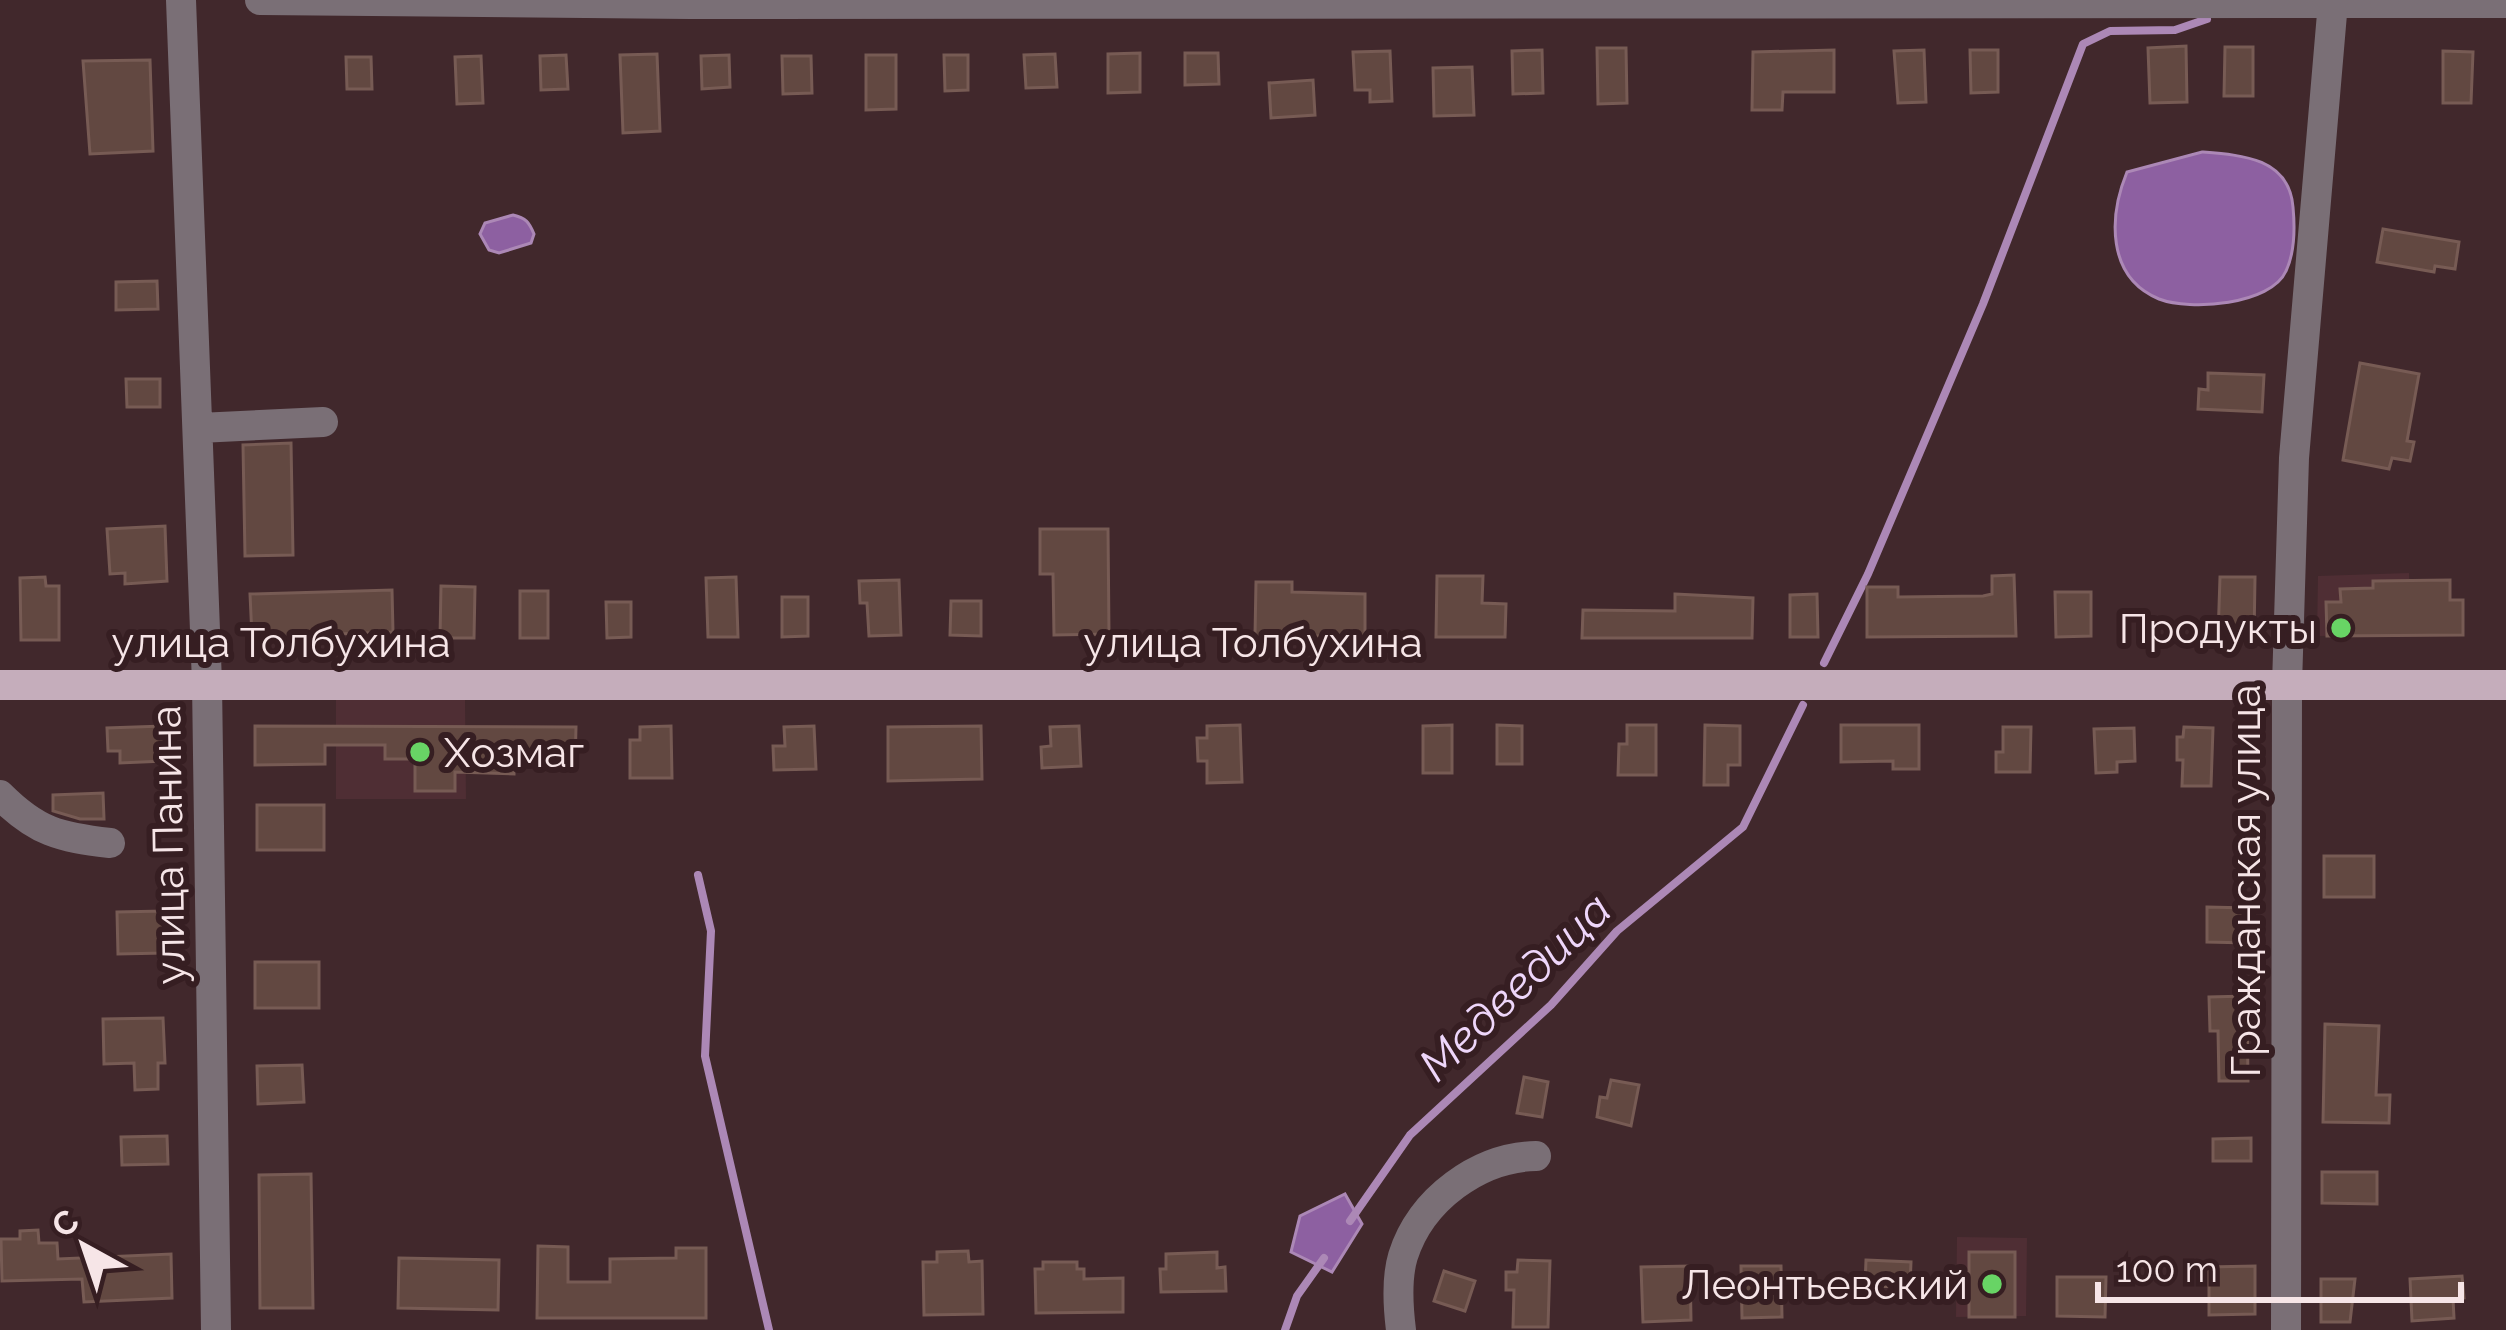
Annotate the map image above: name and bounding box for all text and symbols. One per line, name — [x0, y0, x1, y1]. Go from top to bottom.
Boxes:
place label: Продукты — [2119, 604, 2317, 653]
marker: Продукты — [2328, 615, 2354, 641]
street label: улица Толбухина — [111, 618, 451, 667]
street label: улица Толбухина — [1083, 618, 1423, 667]
street label: Гражданская улица — [2221, 684, 2270, 1078]
street label: улица Панина — [141, 705, 195, 985]
place label: Хозмаг — [444, 728, 584, 777]
marker: Хозмаг — [407, 739, 433, 765]
water label: Медведица — [1408, 883, 1622, 1091]
north arrow — [24, 1186, 144, 1306]
text: С — [44, 1201, 87, 1246]
scale bar — [2098, 1228, 2461, 1302]
text: 100 m — [2116, 1248, 2218, 1290]
place label: Леонтьевский — [1681, 1260, 1968, 1309]
marker: Леонтьевский — [1979, 1271, 2005, 1297]

